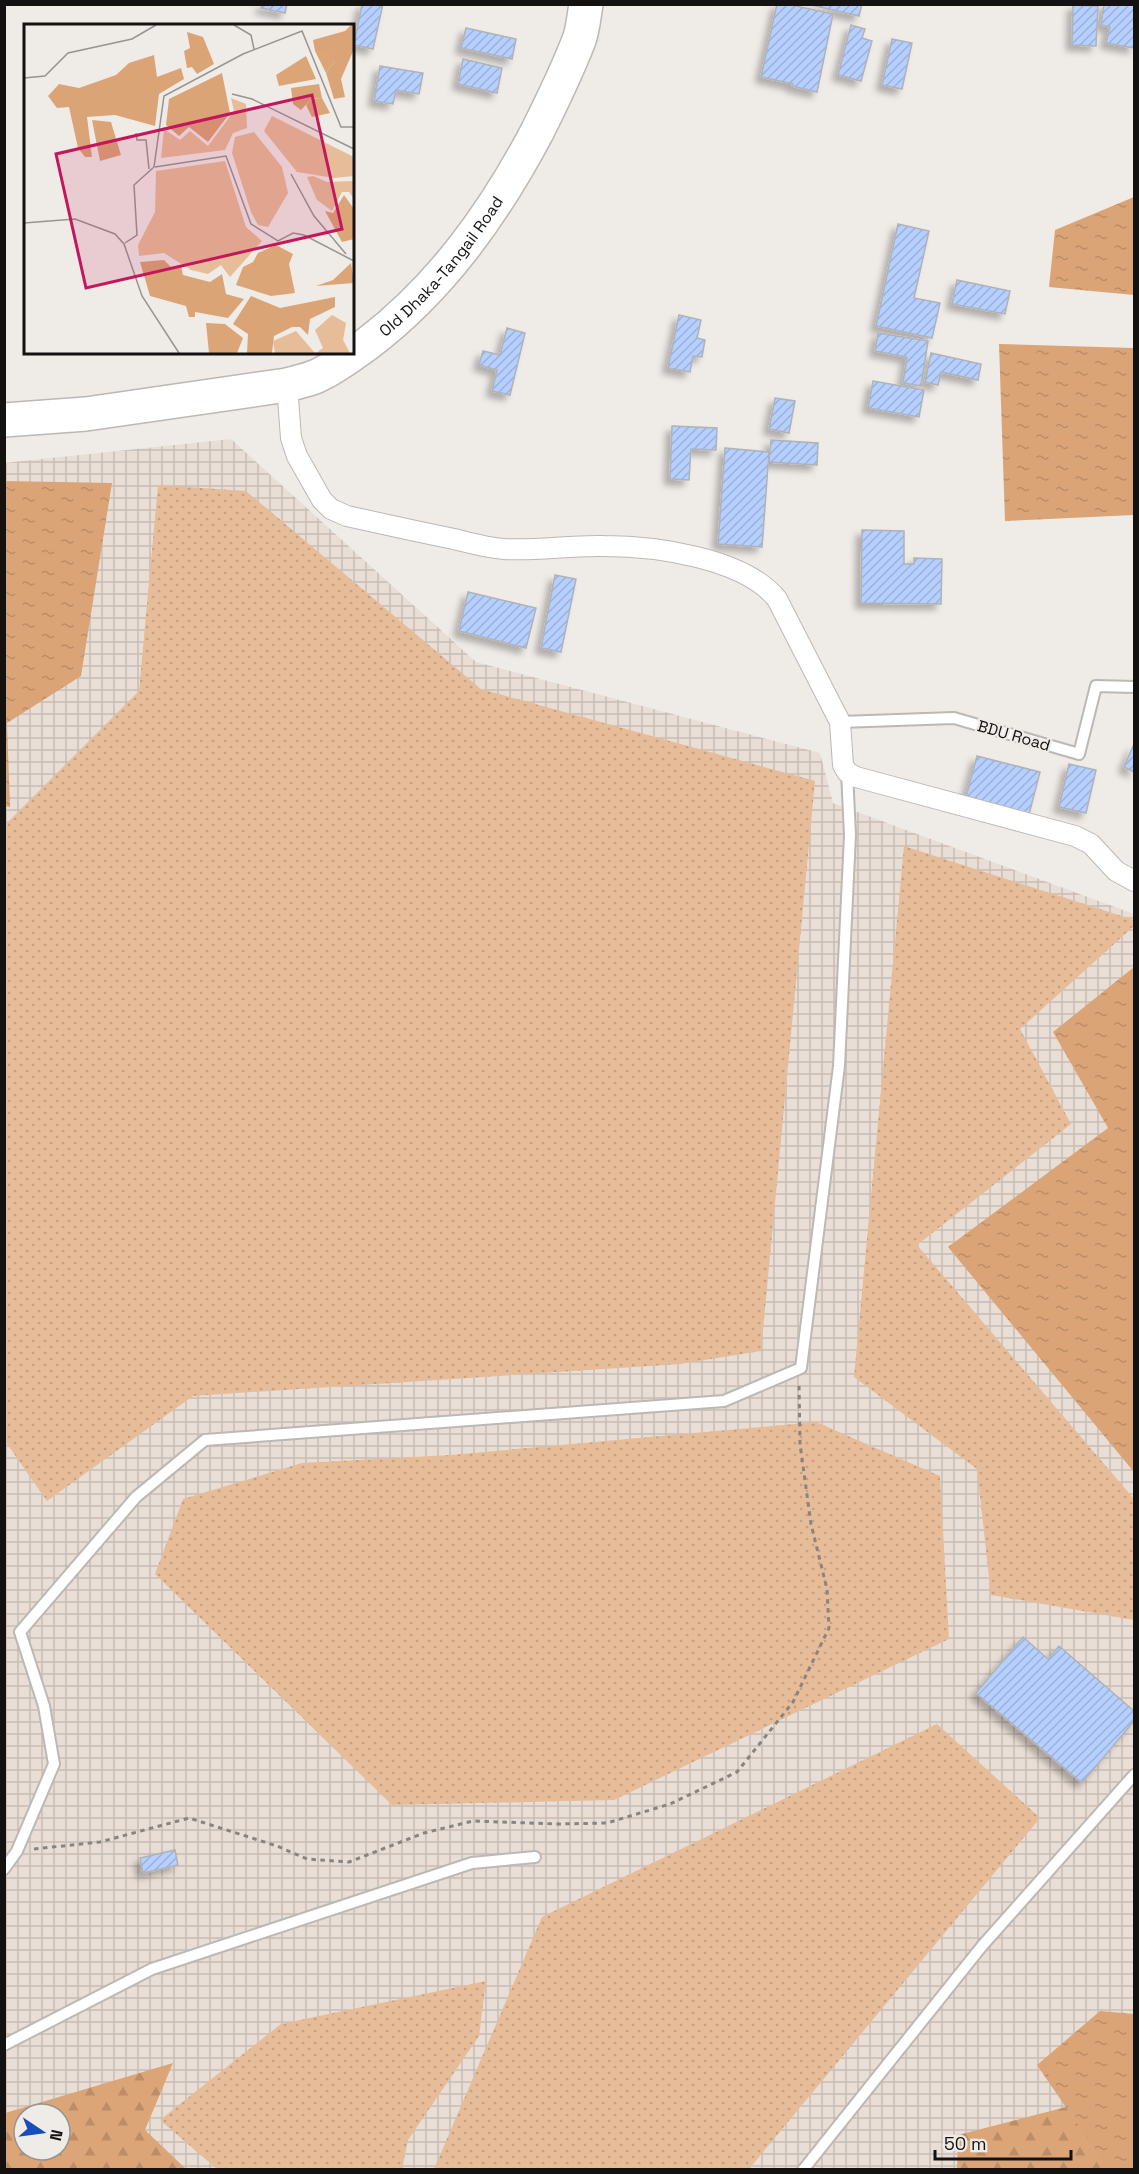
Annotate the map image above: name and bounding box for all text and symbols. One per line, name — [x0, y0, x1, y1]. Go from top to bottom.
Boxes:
inset map — [24, 24, 354, 354]
street label: Old Dhaka-Tangail Road — [375, 192, 508, 341]
street label: BDU Road — [975, 715, 1053, 756]
north arrow — [12, 2102, 72, 2162]
scale bar — [935, 2123, 1072, 2161]
text: N — [45, 2128, 68, 2143]
text: 50 m — [944, 2132, 986, 2155]

